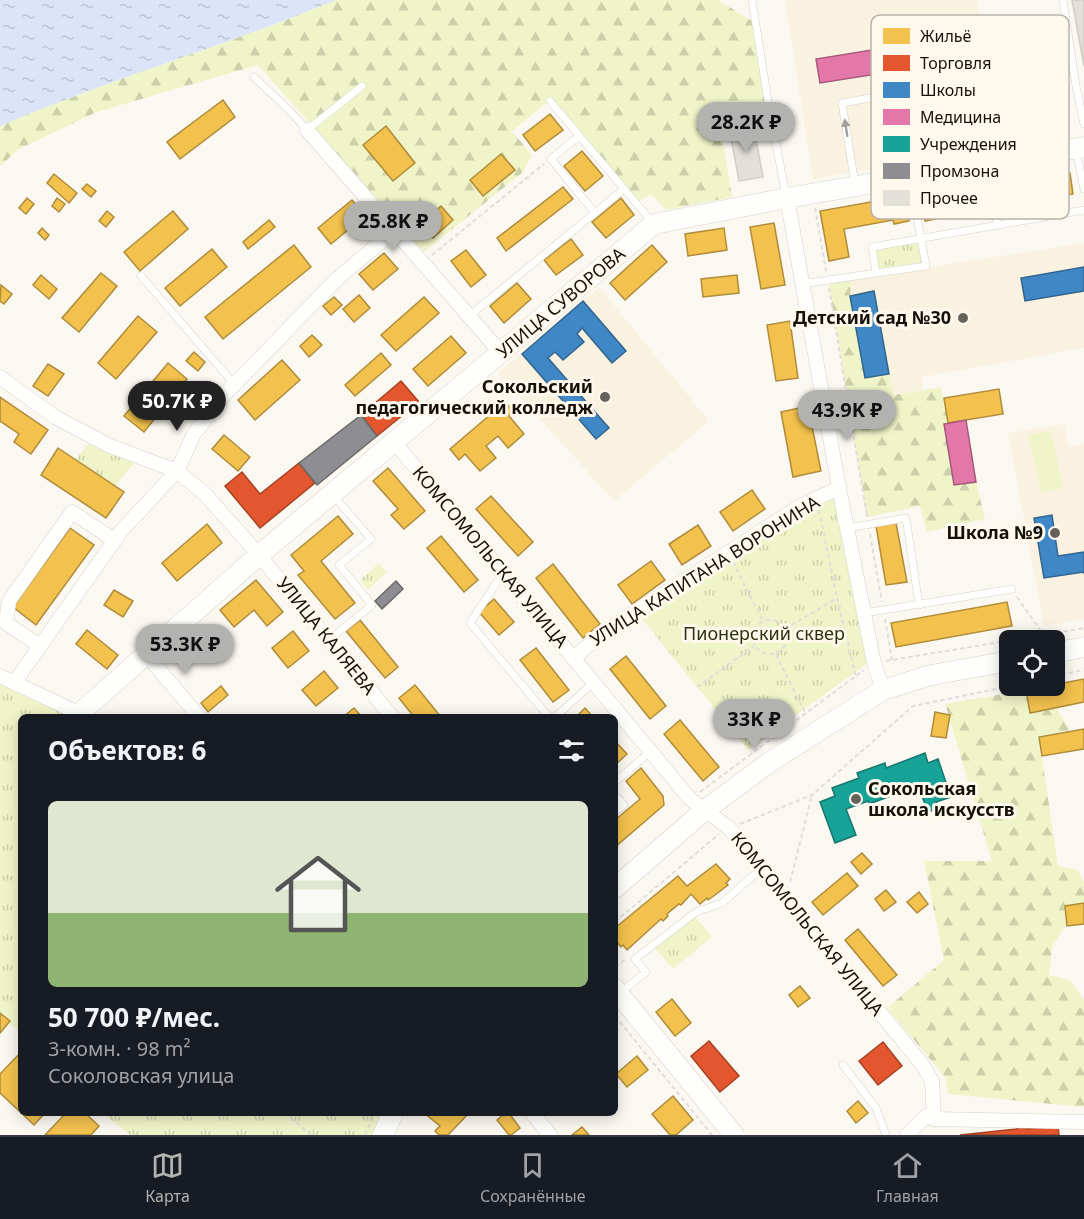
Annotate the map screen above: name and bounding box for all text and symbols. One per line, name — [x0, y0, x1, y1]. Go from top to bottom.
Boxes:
legend — [871, 15, 1069, 219]
text: Жильё — [920, 25, 972, 47]
text: Торговля — [920, 52, 992, 74]
text: Школы — [920, 79, 976, 101]
pin: 28.2K ₽ — [691, 102, 801, 153]
text: Медицина — [920, 106, 1001, 128]
text: 28.2K ₽ — [711, 108, 781, 135]
one-way arrow — [841, 119, 850, 138]
text: Учреждения — [920, 133, 1017, 155]
text: Промзона — [920, 160, 999, 182]
text: Прочее — [920, 187, 978, 209]
pin: 25.8K ₽ — [338, 201, 448, 252]
text: 25.8K ₽ — [358, 207, 428, 234]
street label: УЛИЦА СУВОРОВА — [491, 241, 630, 363]
place label: Детский сад №30 — [793, 305, 951, 329]
marker: Детский сад №30 — [956, 311, 970, 325]
place label: Сокольский педагогический колледж — [355, 374, 593, 419]
pin: 50.7K ₽ — [122, 381, 232, 432]
text: 50.7K ₽ — [142, 387, 212, 414]
marker: Сокольский педагогический колледж — [598, 390, 612, 404]
pin: 43.9K ₽ — [792, 390, 902, 441]
text: 43.9K ₽ — [812, 396, 882, 423]
street label: КОМСОМОЛЬСКАЯ УЛИЦА — [408, 461, 574, 653]
street label: УЛИЦА КАПИТАНА ВОРОНИНА — [585, 489, 824, 651]
place label: Школа №9 — [946, 520, 1043, 544]
marker: Школа №9 — [1048, 526, 1062, 540]
street label: УЛИЦА КАЛЯЕВА — [272, 571, 382, 700]
park label: Пионерский сквер — [683, 621, 845, 645]
pin: 53.3K ₽ — [130, 624, 240, 675]
text: 53.3K ₽ — [150, 630, 220, 657]
map controls — [999, 630, 1065, 696]
button: locate — [999, 630, 1065, 696]
pin: 33K ₽ — [712, 699, 796, 750]
text: 33K ₽ — [727, 705, 781, 732]
text: Объектов: 6 — [48, 732, 206, 768]
icon: filters — [555, 734, 588, 767]
place label: Сокольская школа искусств — [868, 776, 1015, 821]
marker: Сокольская школа искусств — [849, 792, 863, 806]
street label: КОМСОМОЛЬСКАЯ УЛИЦА — [726, 826, 890, 1021]
icon: home — [264, 840, 372, 948]
text: 50 700 ₽/мес. — [48, 999, 220, 1035]
text: 3-комн. · 98 m² — [48, 1035, 191, 1062]
text: Соколовская улица — [48, 1062, 234, 1089]
tab: Карта — [145, 1149, 190, 1207]
tab: Сохранённые — [480, 1149, 586, 1207]
tab: Главная — [876, 1149, 939, 1207]

